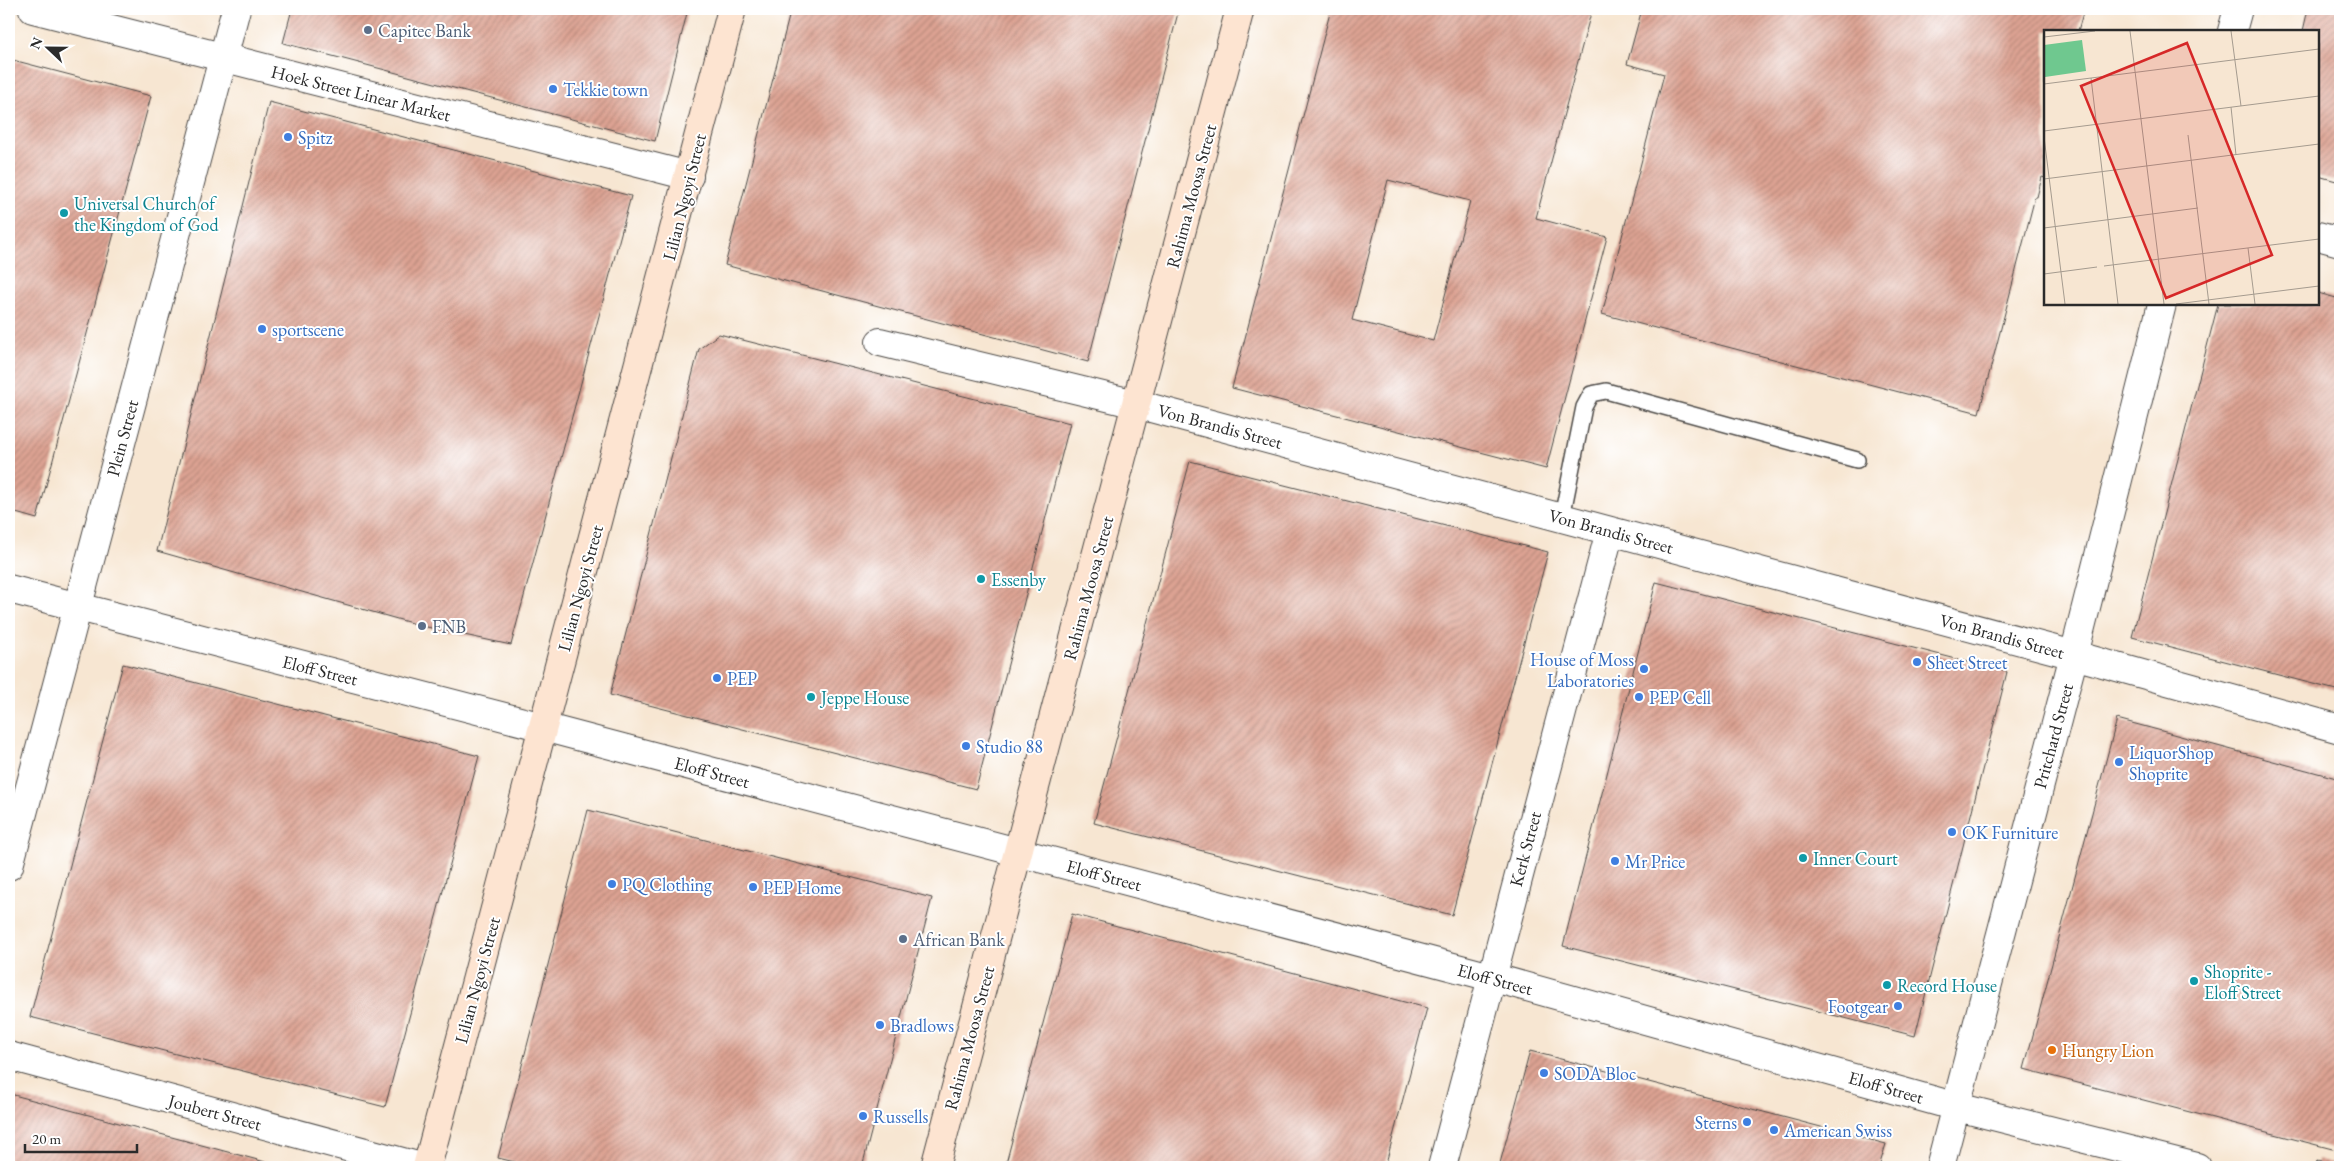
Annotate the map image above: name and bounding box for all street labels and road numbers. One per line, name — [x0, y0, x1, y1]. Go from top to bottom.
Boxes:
street label: Hoek Street Linear Market — [269, 60, 453, 127]
street label: Rahima Moosa Street — [1161, 121, 1221, 271]
street label: Lilian Ngoyi Street — [657, 131, 711, 263]
street label: Plein Street — [101, 397, 143, 479]
street label: Von Brandis Street — [1155, 398, 1285, 454]
street label: Von Brandis Street — [1546, 503, 1676, 559]
street label: Rahima Moosa Street — [1058, 513, 1118, 663]
street label: Lilian Ngoyi Street — [552, 522, 608, 654]
street label: Von Brandis Street — [1937, 608, 2067, 664]
street label: Eloff Street — [280, 650, 360, 691]
street label: Pritchard Street — [2028, 681, 2078, 791]
street label: Eloff Street — [672, 751, 752, 793]
street label: Kerk Street — [1504, 809, 1546, 889]
street label: Eloff Street — [1064, 854, 1144, 896]
street label: Lilian Ngoyi Street — [449, 914, 505, 1046]
street label: Eloff Street — [1455, 958, 1535, 1000]
street label: Rahima Moosa Street — [939, 963, 999, 1113]
street label: Eloff Street — [1846, 1065, 1926, 1109]
street label: Joubert Street — [164, 1088, 264, 1136]

